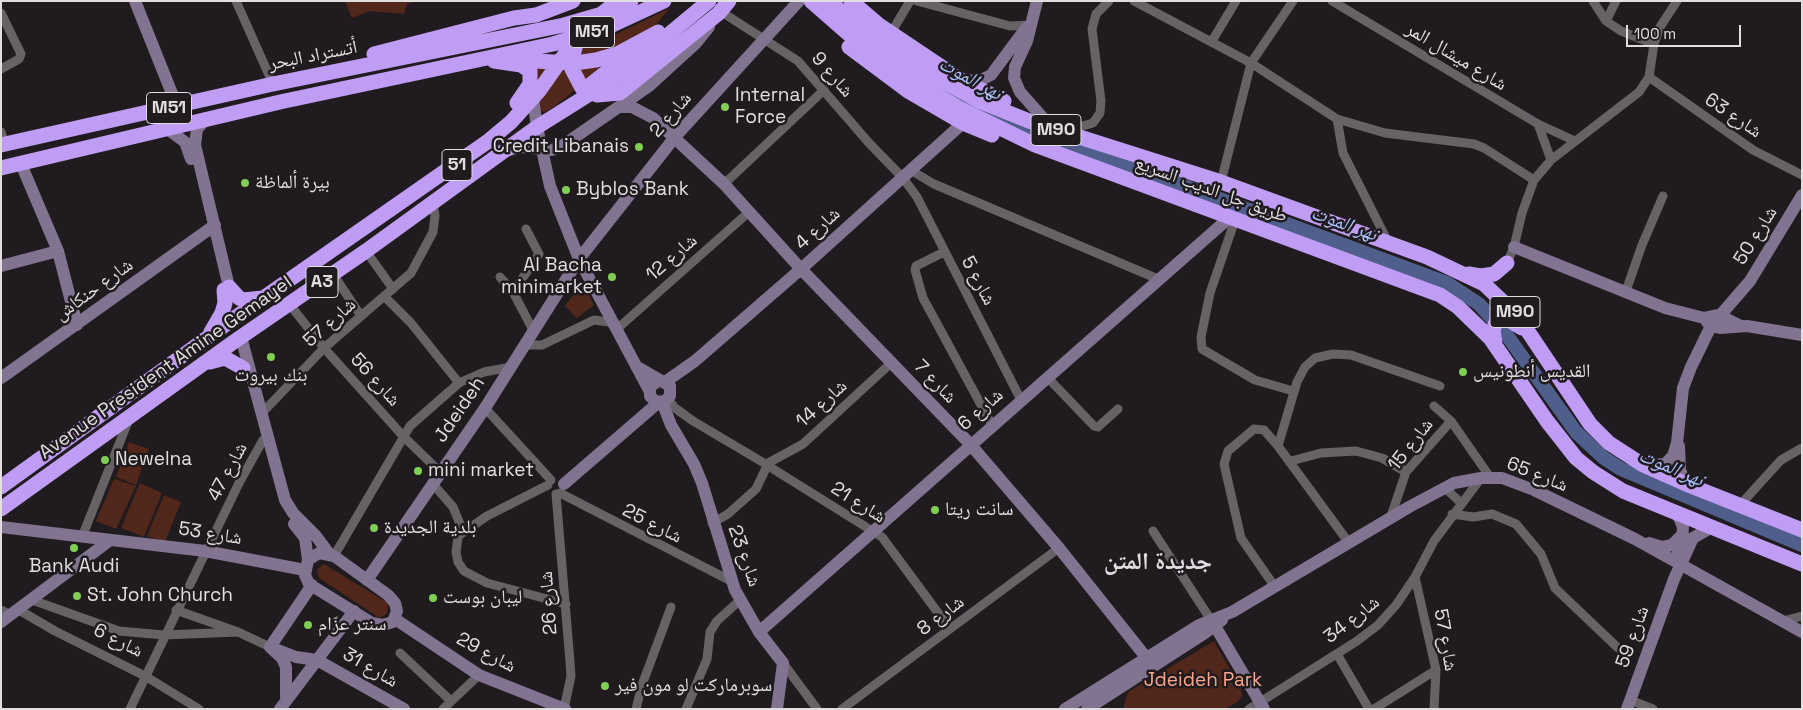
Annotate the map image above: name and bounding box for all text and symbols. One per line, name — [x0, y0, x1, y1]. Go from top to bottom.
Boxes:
scale bar — [1628, 15, 1743, 47]
road number: M51 — [570, 16, 614, 48]
street label: شارع ميشال المر — [1401, 18, 1511, 96]
text: 100 m — [1634, 24, 1676, 43]
street label: أتستراد البحر — [267, 36, 359, 76]
street label: شارع 9 — [806, 48, 858, 102]
water label: نهر الموت — [934, 52, 1006, 106]
place label: Internal Force — [735, 85, 805, 129]
street label: شارع 2 — [645, 88, 697, 142]
street label: شارع 63 — [1700, 89, 1766, 143]
road number: M51 — [146, 92, 192, 124]
marker: Internal Force — [719, 101, 731, 113]
road number: M90 — [1031, 114, 1081, 146]
place label: Credit Libanais — [493, 136, 629, 158]
marker: Credit Libanais — [633, 141, 645, 153]
road number: 51 — [442, 150, 472, 180]
street label: طريق جل الديب السريع — [1132, 152, 1290, 228]
place label: بيرة ألماظة — [255, 172, 330, 194]
marker: بيرة ألماظة — [239, 177, 251, 189]
place label: Byblos Bank — [576, 179, 689, 201]
marker: Byblos Bank — [560, 184, 572, 196]
water label: نهر الموت — [1308, 201, 1380, 247]
street label: شارع 4 — [791, 203, 845, 255]
street label: شارع 50 — [1729, 203, 1783, 269]
street label: شارع 12 — [642, 230, 702, 286]
street label: شارع 5 — [956, 253, 1000, 309]
street label: شارع حنكاش — [50, 254, 138, 326]
place label: Al Bacha minimarket — [501, 255, 602, 299]
road number: A3 — [306, 266, 338, 298]
marker: Al Bacha minimarket — [606, 271, 618, 283]
street label: Avenue President Amine Gemayel — [35, 272, 297, 464]
street label: شارع 57 — [299, 293, 361, 353]
road number: M90 — [1490, 296, 1540, 328]
street label: شارع 56 — [345, 349, 405, 411]
marker: بنك بيروت — [265, 351, 277, 363]
street label: شارع 7 — [909, 355, 961, 409]
place label: القديس أنطونيس — [1473, 361, 1591, 383]
place label: بنك بيروت — [235, 365, 307, 387]
marker: القديس أنطونيس — [1457, 366, 1469, 378]
street label: Jdeideh — [430, 373, 490, 447]
street label: شارع 14 — [792, 375, 852, 433]
street label: شارع 6 — [954, 384, 1008, 436]
street label: شارع 15 — [1383, 414, 1439, 476]
street label: شارع 47 — [203, 439, 253, 505]
water label: نهر الموت — [1635, 444, 1707, 492]
place label: Newelna — [115, 449, 192, 471]
street label: شارع 65 — [1503, 452, 1571, 498]
marker: Newelna — [99, 454, 111, 466]
place label: mini market — [428, 460, 534, 482]
marker: mini market — [412, 465, 424, 477]
street label: شارع 21 — [826, 477, 890, 529]
street label: شارع 25 — [618, 499, 686, 549]
place label: سانت ريتا — [945, 499, 1013, 521]
marker: سانت ريتا — [929, 504, 941, 516]
place label: بلدية الجديدة — [384, 517, 476, 539]
street label: شارع 53 — [177, 518, 243, 550]
marker: بلدية الجديدة — [368, 522, 380, 534]
street label: شارع 23 — [722, 522, 766, 590]
marker: Bank Audi — [68, 542, 80, 554]
district label: جديدة المتن — [1104, 548, 1212, 576]
place label: Bank Audi — [29, 556, 119, 578]
street label: شارع 26 — [535, 570, 563, 636]
place label: St. John Church — [87, 585, 233, 607]
place label: ليبان بوست — [443, 587, 522, 609]
marker: St. John Church — [71, 590, 83, 602]
street label: شارع 8 — [913, 591, 969, 641]
street label: شارع 34 — [1320, 591, 1384, 649]
marker: ليبان بوست — [427, 592, 439, 604]
street label: شارع 59 — [1611, 603, 1655, 671]
street label: شارع 57 — [1428, 607, 1462, 673]
place label: سنتر عزّام — [318, 614, 387, 636]
street label: شارع 6 — [89, 619, 147, 663]
marker: سنتر عزّام — [302, 619, 314, 631]
street label: شارع 29 — [452, 628, 520, 678]
street label: شارع 31 — [338, 643, 402, 693]
park label: Jdeideh Park — [1144, 670, 1262, 692]
place label: سوبرماركت لو مون فير — [615, 675, 772, 697]
marker: سوبرماركت لو مون فير — [599, 680, 611, 692]

